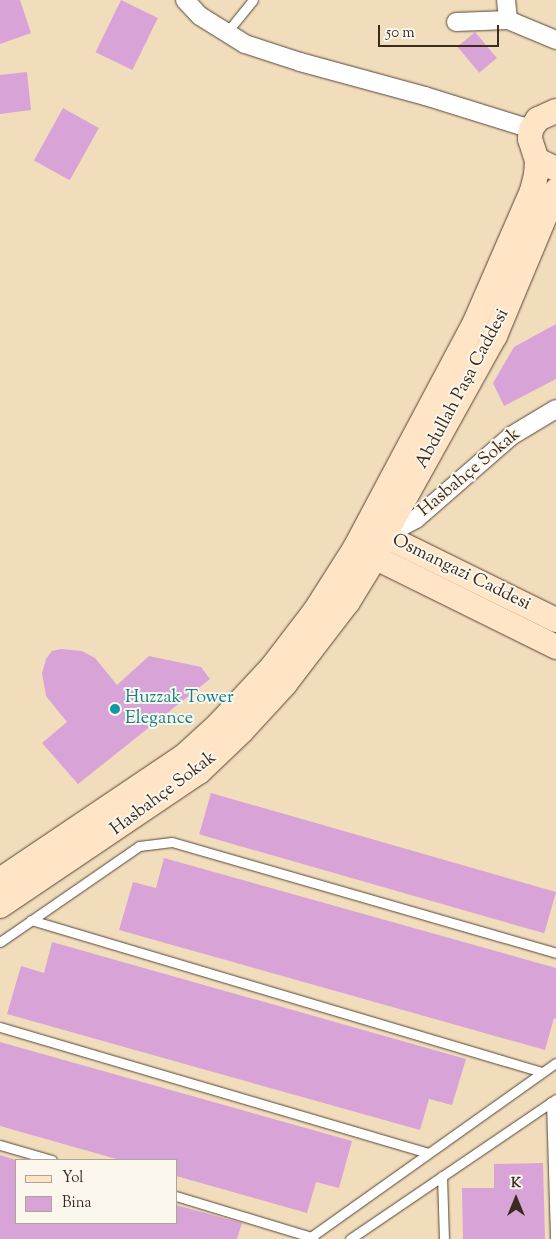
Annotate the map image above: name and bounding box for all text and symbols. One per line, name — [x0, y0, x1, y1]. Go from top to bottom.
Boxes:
scale bar — [381, 15, 502, 47]
text: 50 m — [386, 23, 415, 44]
street label: Abdullah Paşa Caddesi — [412, 306, 514, 472]
street label: Hasbahçe Sokak — [415, 424, 525, 522]
street label: Osmangazi Caddesi — [388, 530, 534, 616]
place label: Huzzak Tower Elegance — [125, 688, 234, 731]
marker: Huzzak Tower Elegance — [109, 703, 121, 715]
street label: Hasbahçe Sokak — [107, 747, 221, 841]
legend — [15, 1159, 178, 1224]
text: Yol — [62, 1168, 84, 1189]
north arrow — [491, 1174, 541, 1224]
text: K — [511, 1174, 521, 1194]
text: Bina — [62, 1193, 92, 1214]

